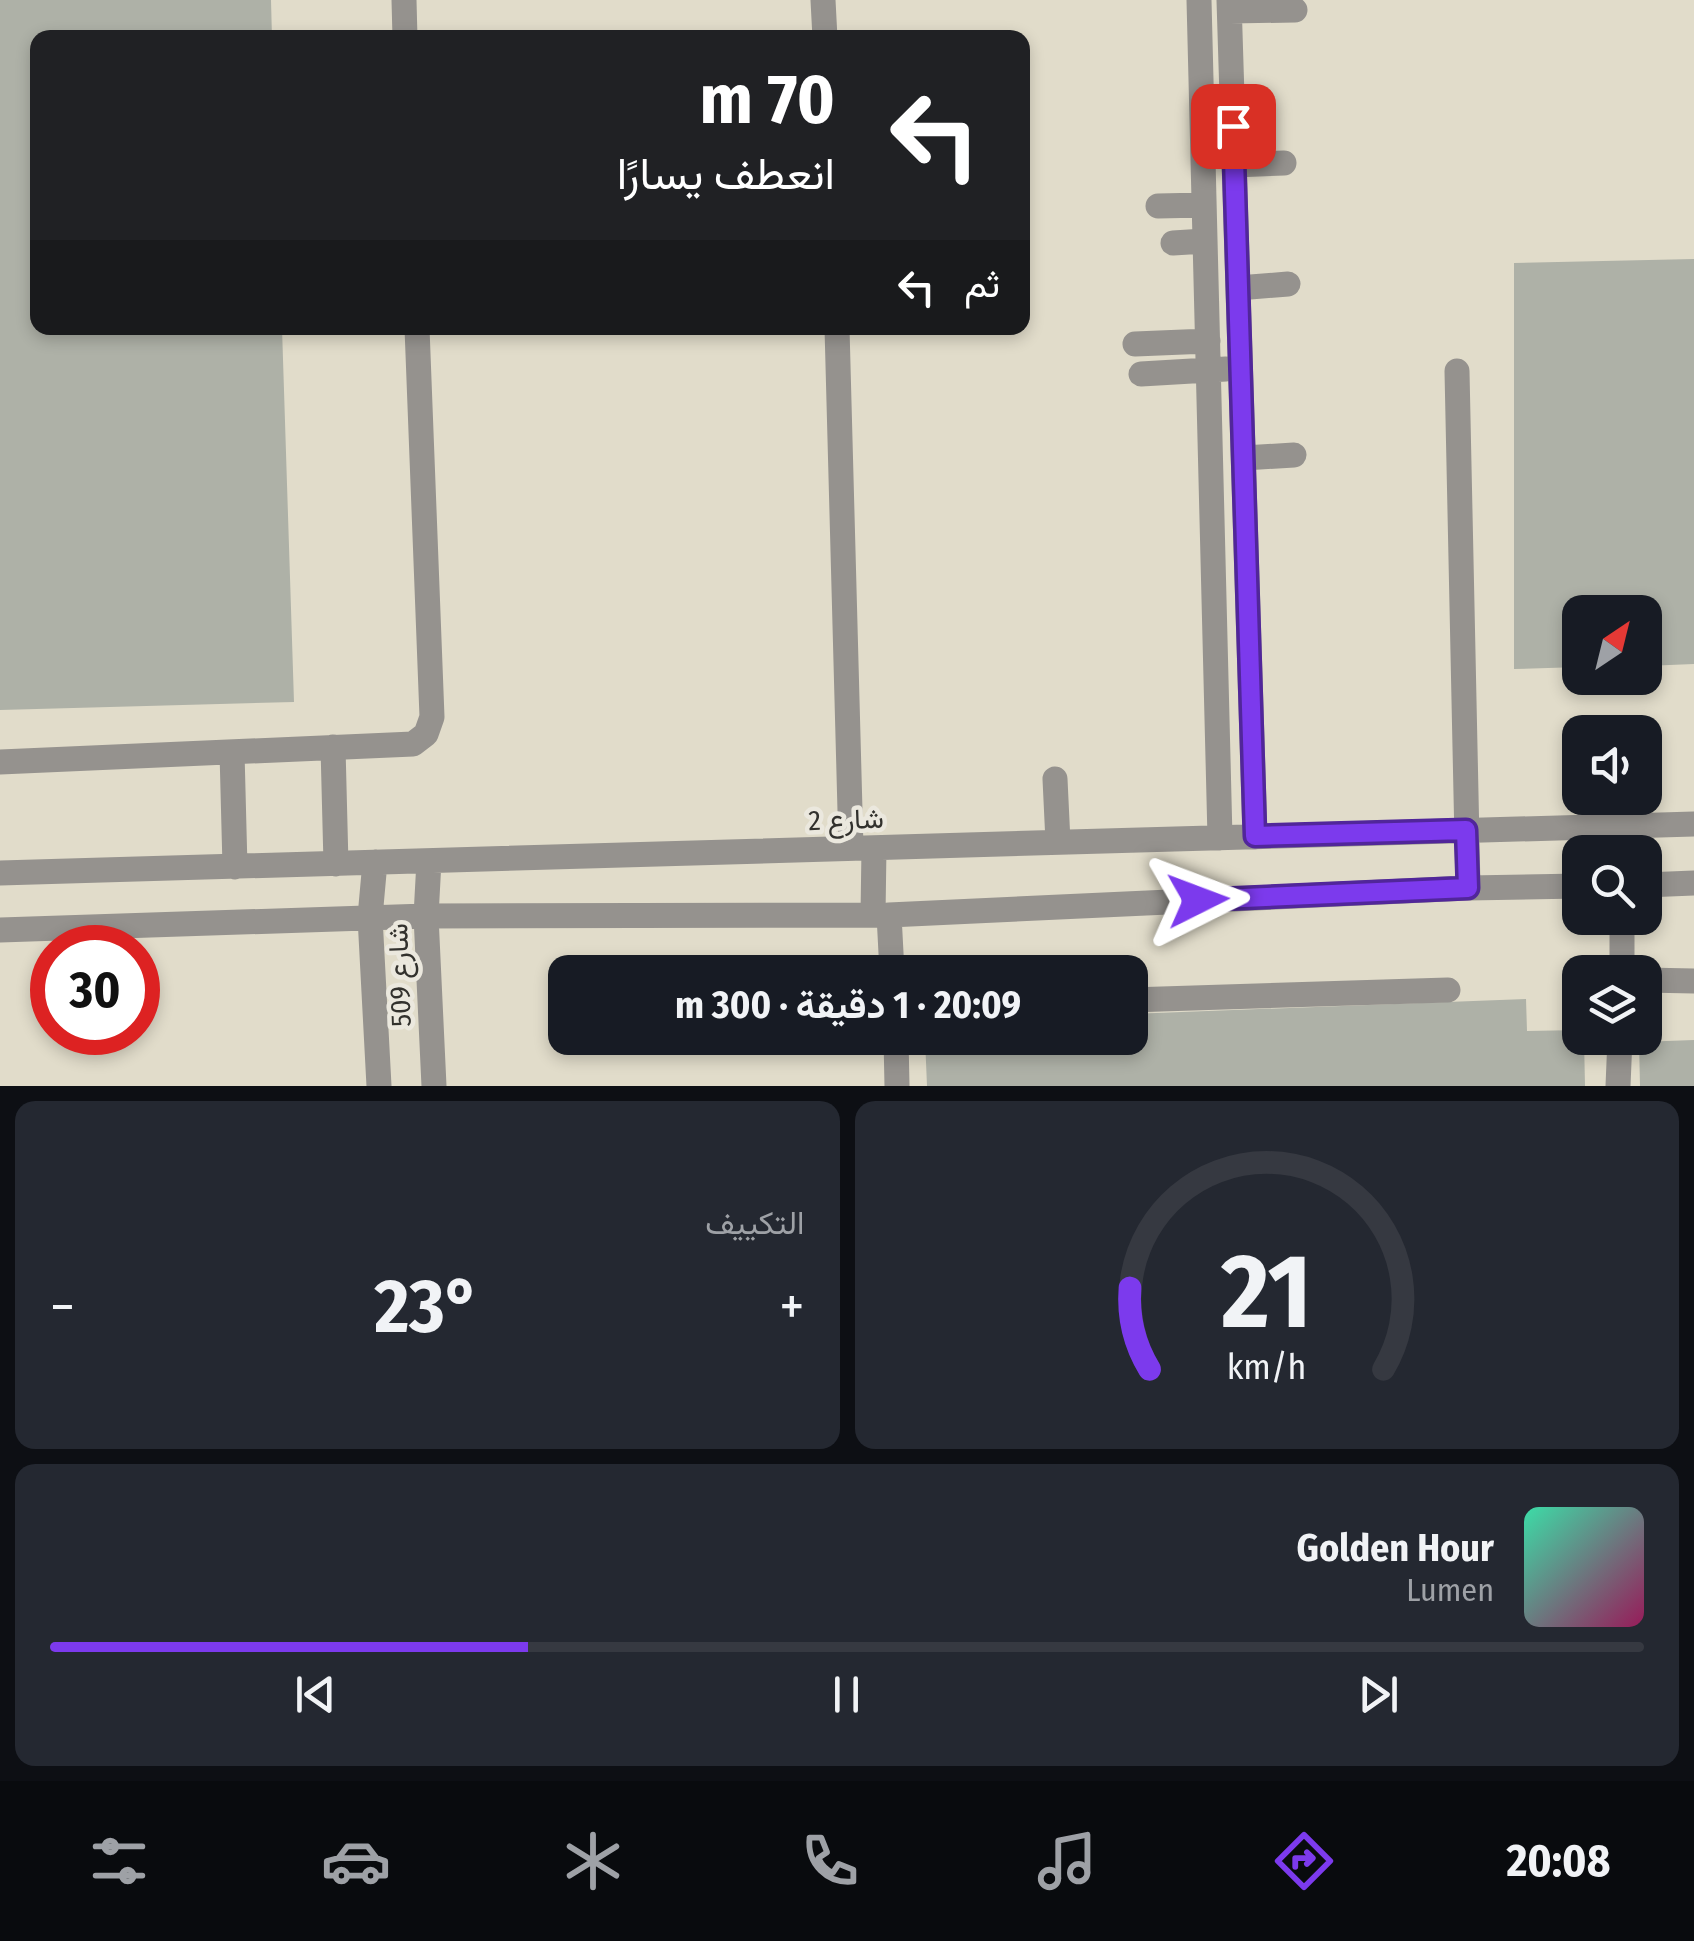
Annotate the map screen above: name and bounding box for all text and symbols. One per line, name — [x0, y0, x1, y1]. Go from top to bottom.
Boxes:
text: 70 m — [700, 58, 835, 142]
icon: left — [870, 70, 1000, 200]
pin — [1191, 84, 1276, 169]
icon: arrive — [1206, 99, 1261, 154]
text: انعطف يسارًا — [617, 147, 835, 201]
icon: left — [889, 260, 944, 315]
text: ثم — [964, 261, 1000, 307]
north arrow — [1562, 595, 1662, 695]
map controls — [1562, 595, 1662, 1055]
button: sound — [1562, 715, 1662, 815]
street label: شارع 2 — [808, 802, 884, 839]
button: search — [1562, 835, 1662, 935]
position arrow — [1146, 848, 1250, 952]
street label: شارع 509 — [381, 923, 420, 1027]
speed limit sign: 30 — [30, 925, 160, 1055]
button: layers — [1562, 955, 1662, 1055]
text: 20:09 · 1 دقيقة · 300 m — [675, 982, 1021, 1028]
text: التكييف — [705, 1204, 805, 1242]
text: 21 — [1221, 1230, 1312, 1355]
text: 23° — [374, 1262, 480, 1352]
text: − — [50, 1274, 75, 1340]
text: + — [779, 1274, 805, 1340]
text: km/h — [1227, 1346, 1307, 1388]
text: Golden Hour — [1297, 1525, 1494, 1571]
text: Lumen — [1406, 1571, 1494, 1609]
icon: previous — [288, 1667, 343, 1722]
icon: pause — [819, 1667, 874, 1722]
icon: next — [1351, 1667, 1406, 1722]
icon: filters — [84, 1826, 154, 1896]
icon: car — [321, 1826, 391, 1896]
icon: climate — [558, 1826, 628, 1896]
icon: phone — [795, 1826, 865, 1896]
icon: music — [1032, 1826, 1102, 1896]
icon: directions — [1269, 1826, 1339, 1896]
text: 20:08 — [1506, 1834, 1610, 1888]

